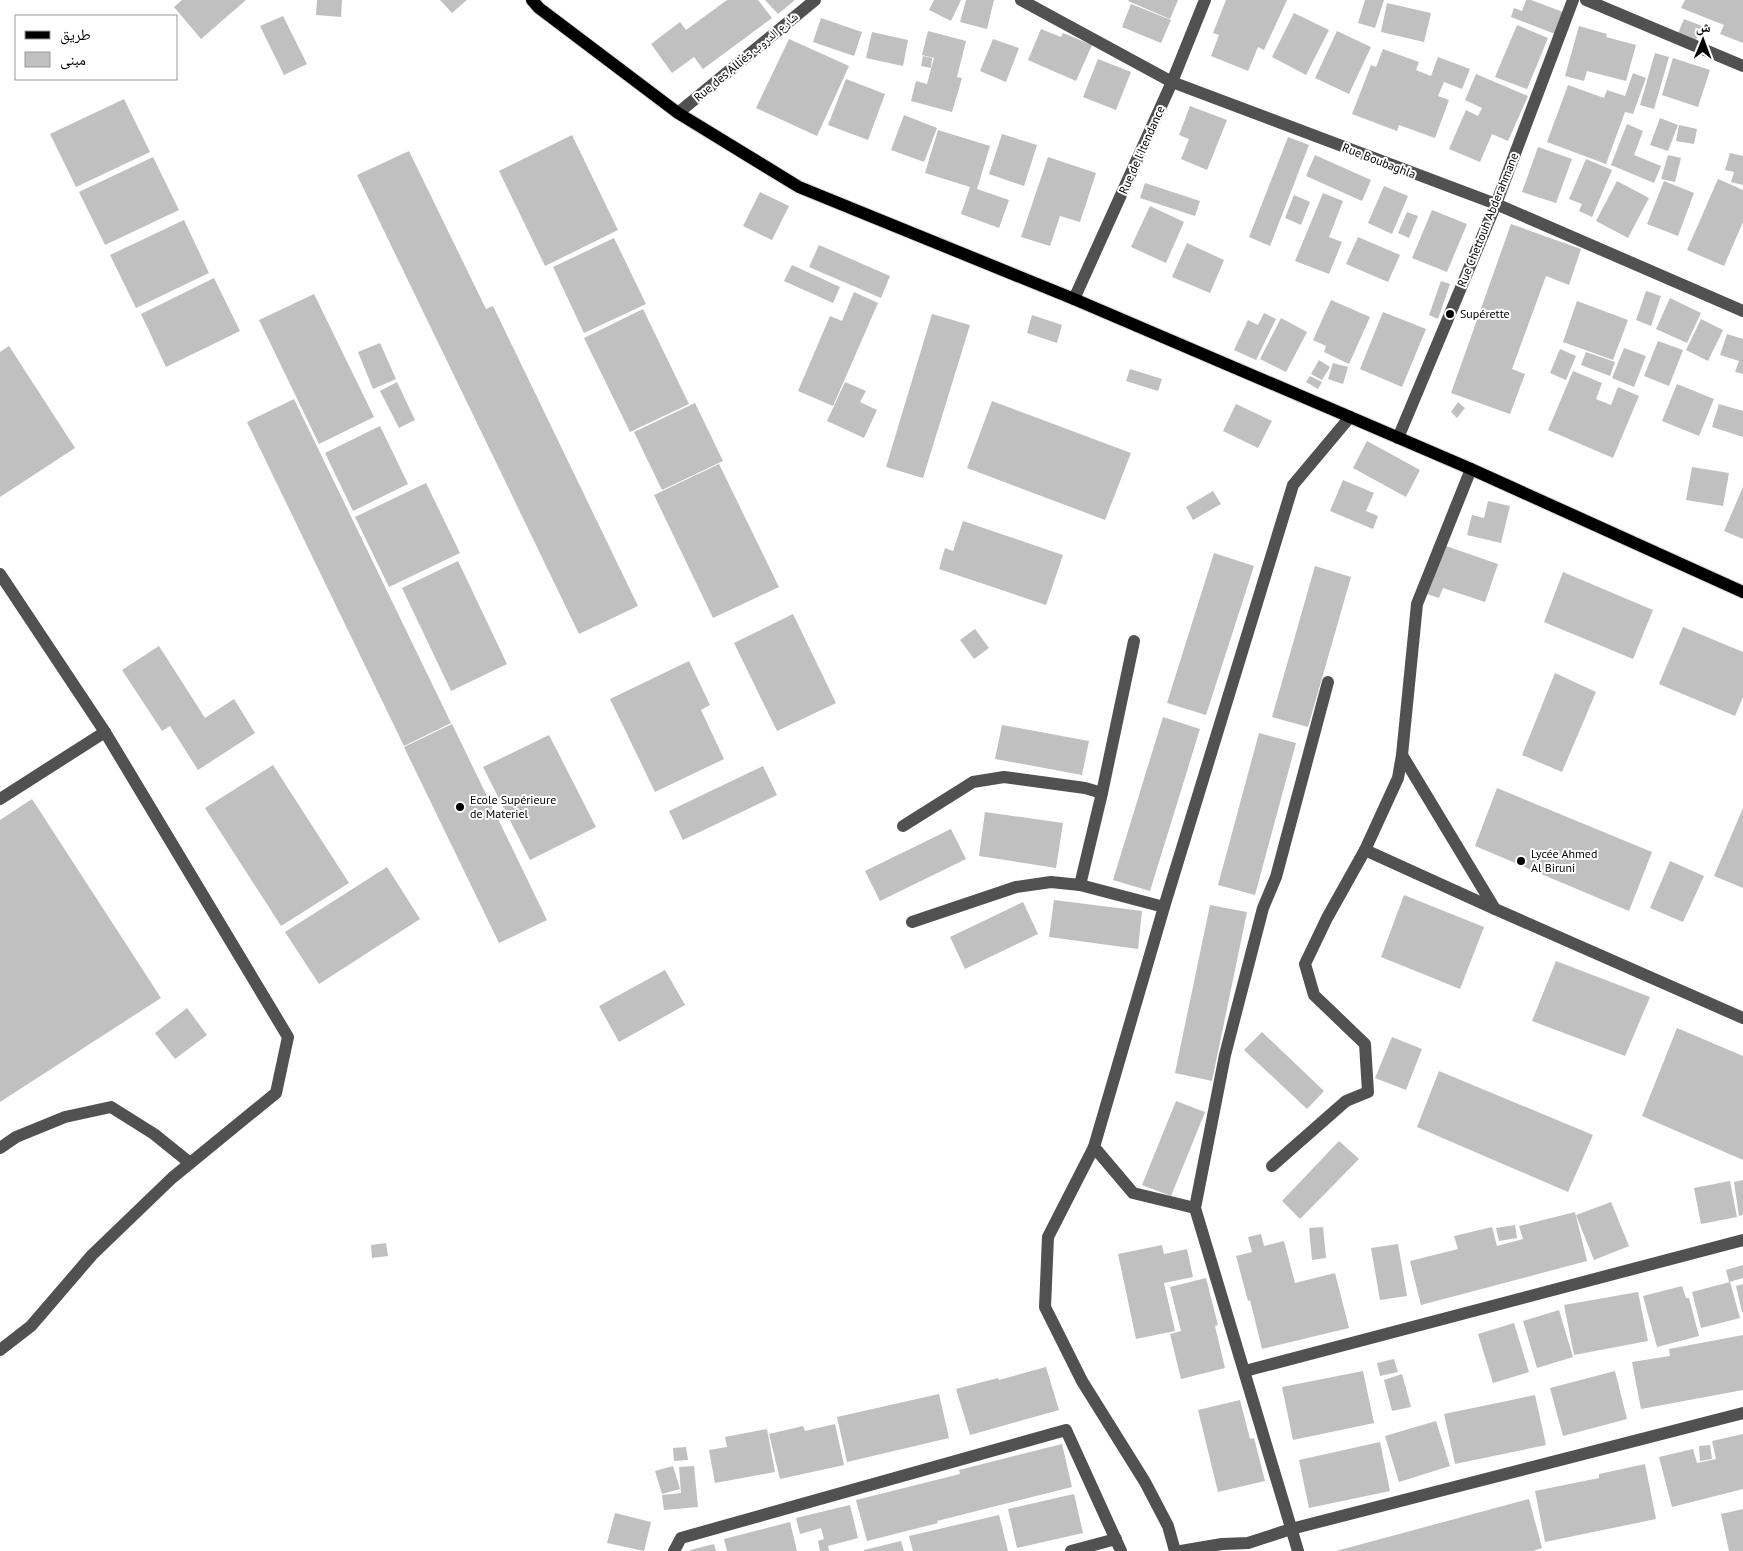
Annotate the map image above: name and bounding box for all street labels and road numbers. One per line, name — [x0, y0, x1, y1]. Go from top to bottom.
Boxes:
street label: Rue des Alliés شارع الدروب — [691, 9, 802, 105]
street label: Rue de l'Itendance — [1115, 103, 1168, 196]
street label: Rue Boubaghla — [1340, 140, 1418, 181]
street label: Rue Chettouh Abderahmane — [1454, 150, 1521, 289]

